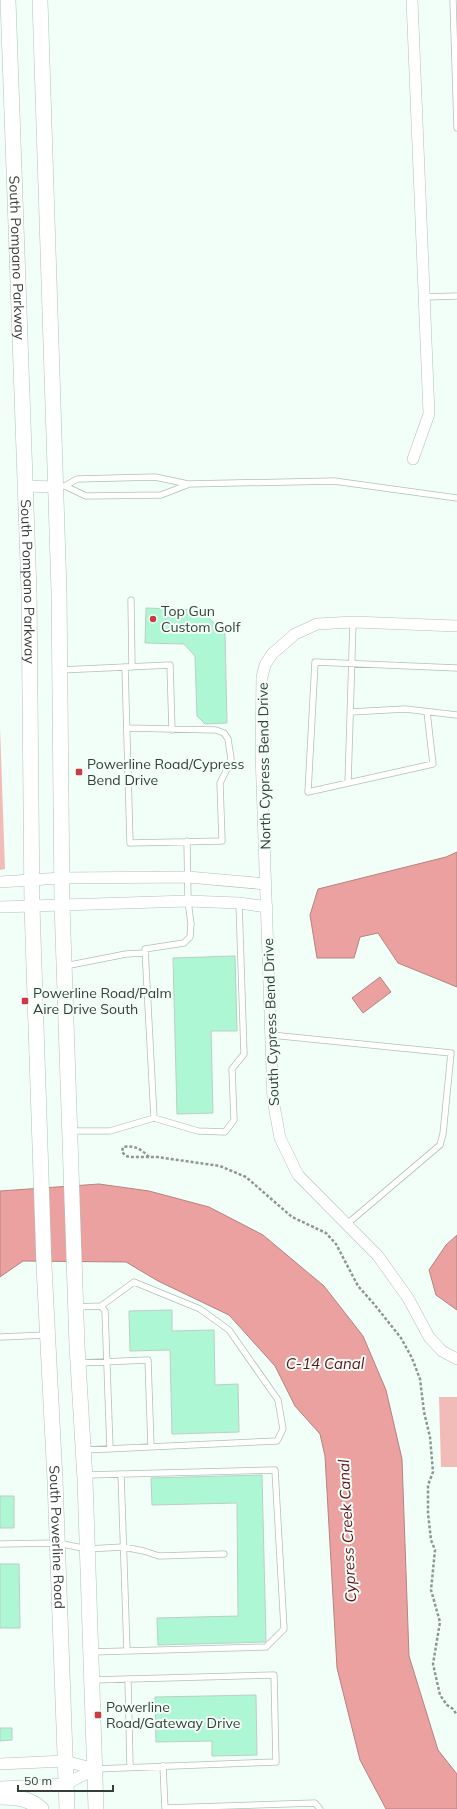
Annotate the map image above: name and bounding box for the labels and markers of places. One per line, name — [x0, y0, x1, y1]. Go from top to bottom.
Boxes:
place label: Top Gun Custom Golf — [161, 602, 241, 636]
marker: Top Gun Custom Golf — [148, 614, 158, 624]
place label: Powerline Road/Cypress Bend Drive — [87, 755, 244, 789]
marker: Powerline Road/Cypress Bend Drive — [74, 767, 84, 777]
place label: Powerline Road/Palm Aire Drive South — [33, 984, 172, 1018]
marker: Powerline Road/Palm Aire Drive South — [20, 996, 30, 1006]
place label: Powerline Road/Gateway Drive — [106, 1698, 240, 1732]
marker: Powerline Road/Gateway Drive — [93, 1710, 103, 1720]

